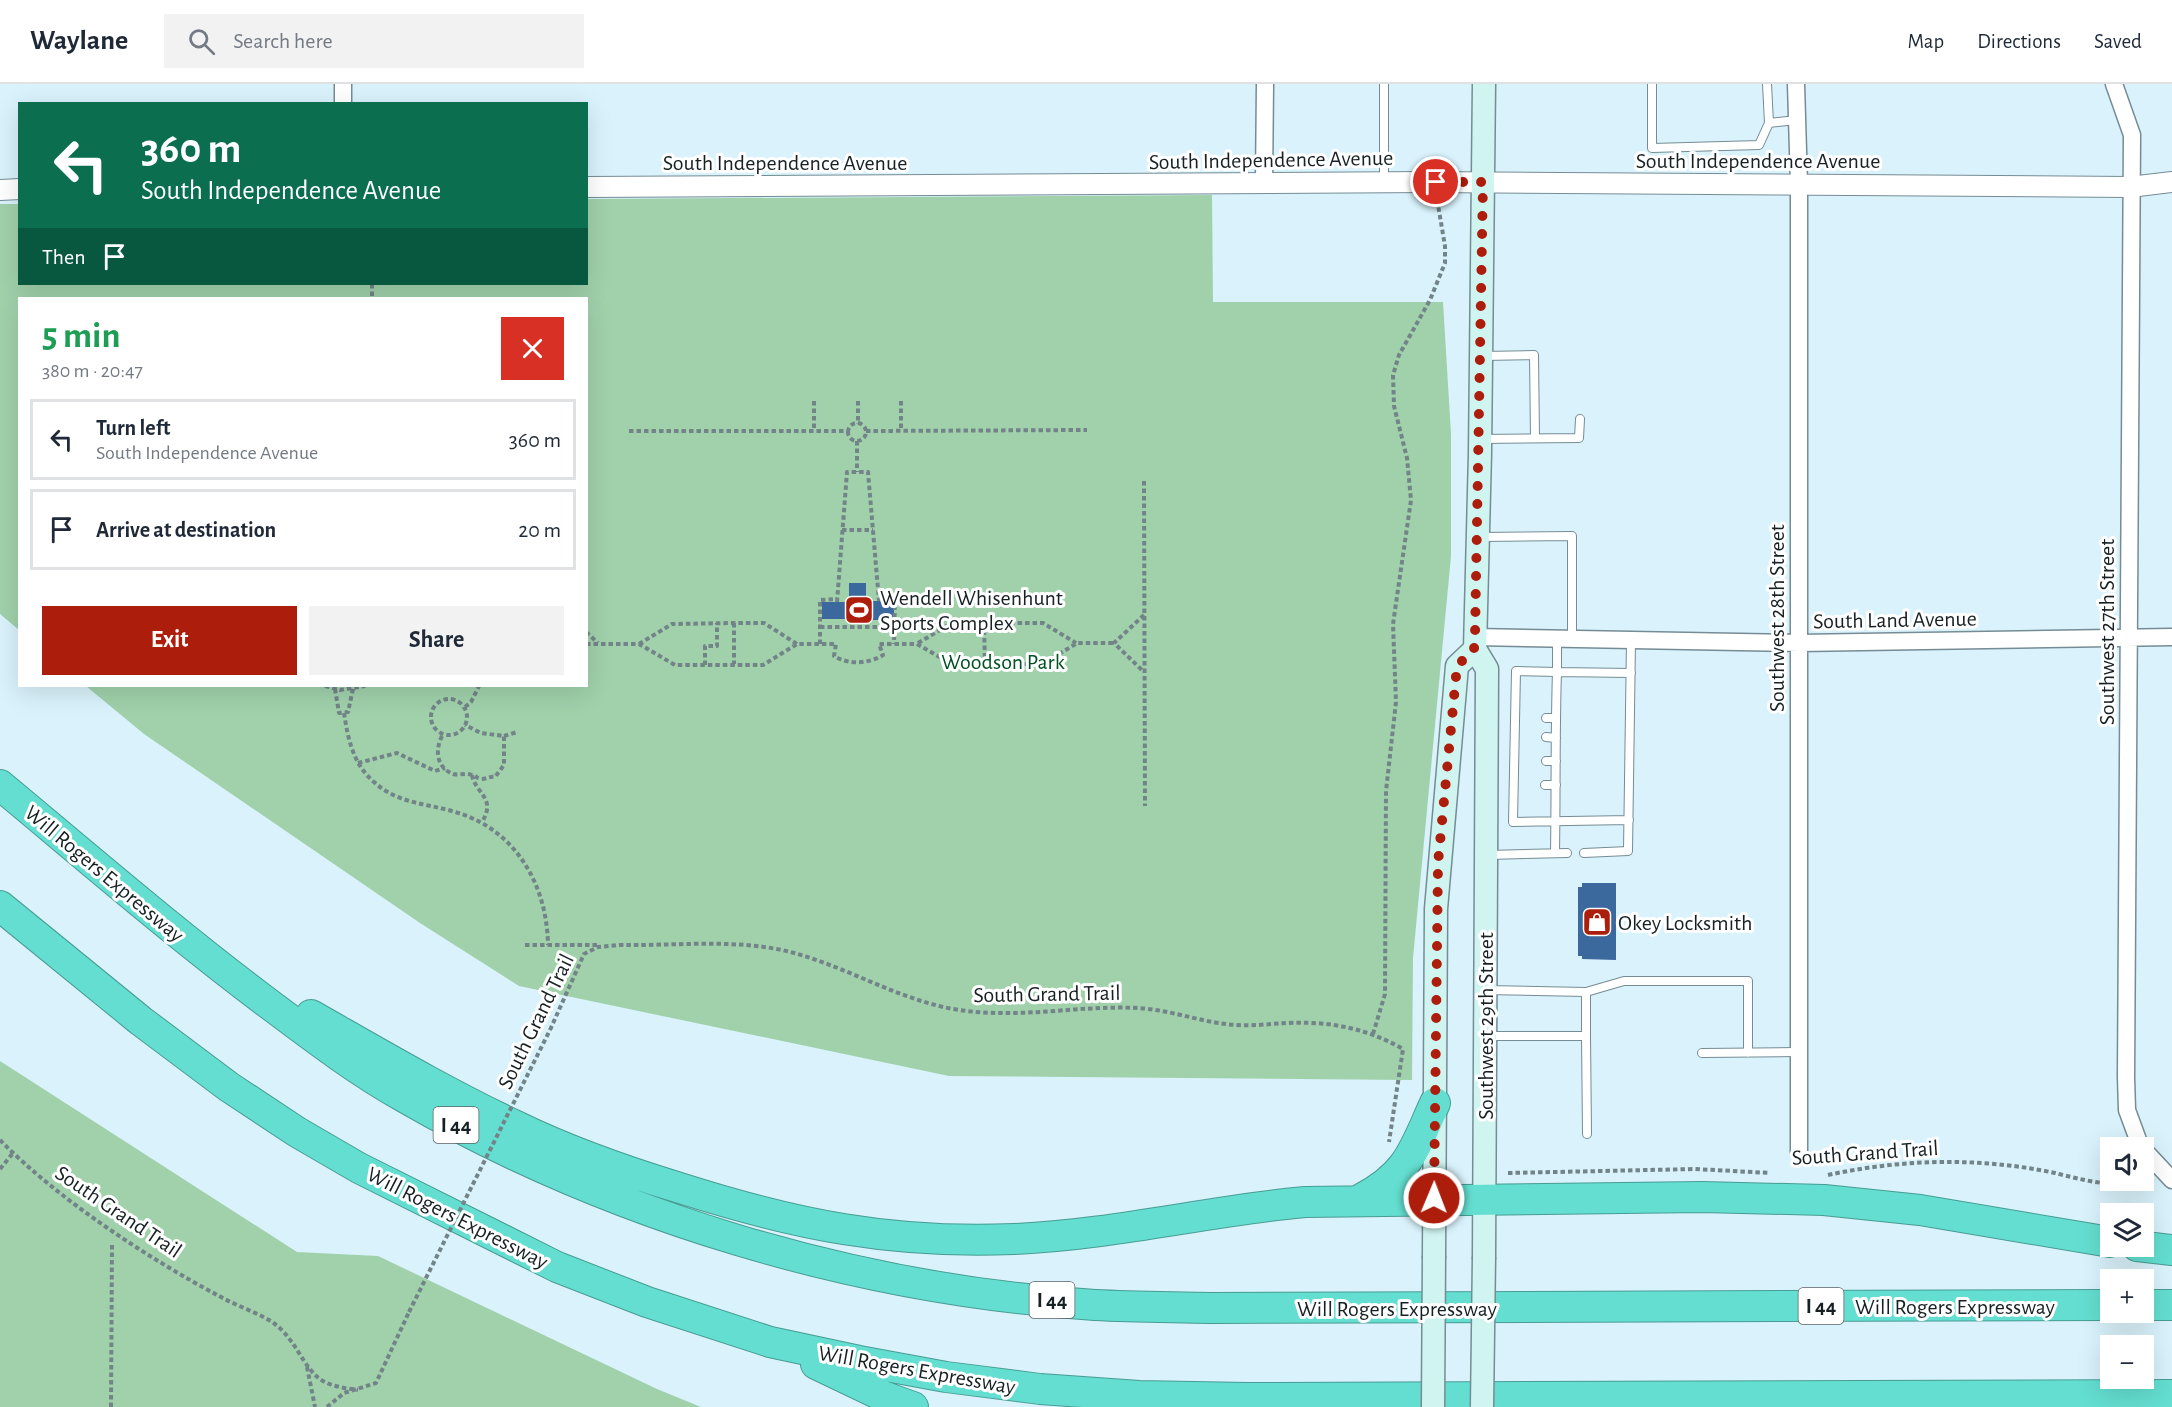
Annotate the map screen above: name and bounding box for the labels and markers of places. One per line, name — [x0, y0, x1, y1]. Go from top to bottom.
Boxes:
pin — [1410, 156, 1461, 207]
place label: Wendell Whisenhunt Sports Complex — [880, 587, 1063, 634]
sports icon: Wendell Whisenhunt Sports Complex — [843, 594, 875, 626]
shop icon: Okey Locksmith — [1581, 906, 1613, 938]
place label: Okey Locksmith — [1618, 912, 1753, 934]

